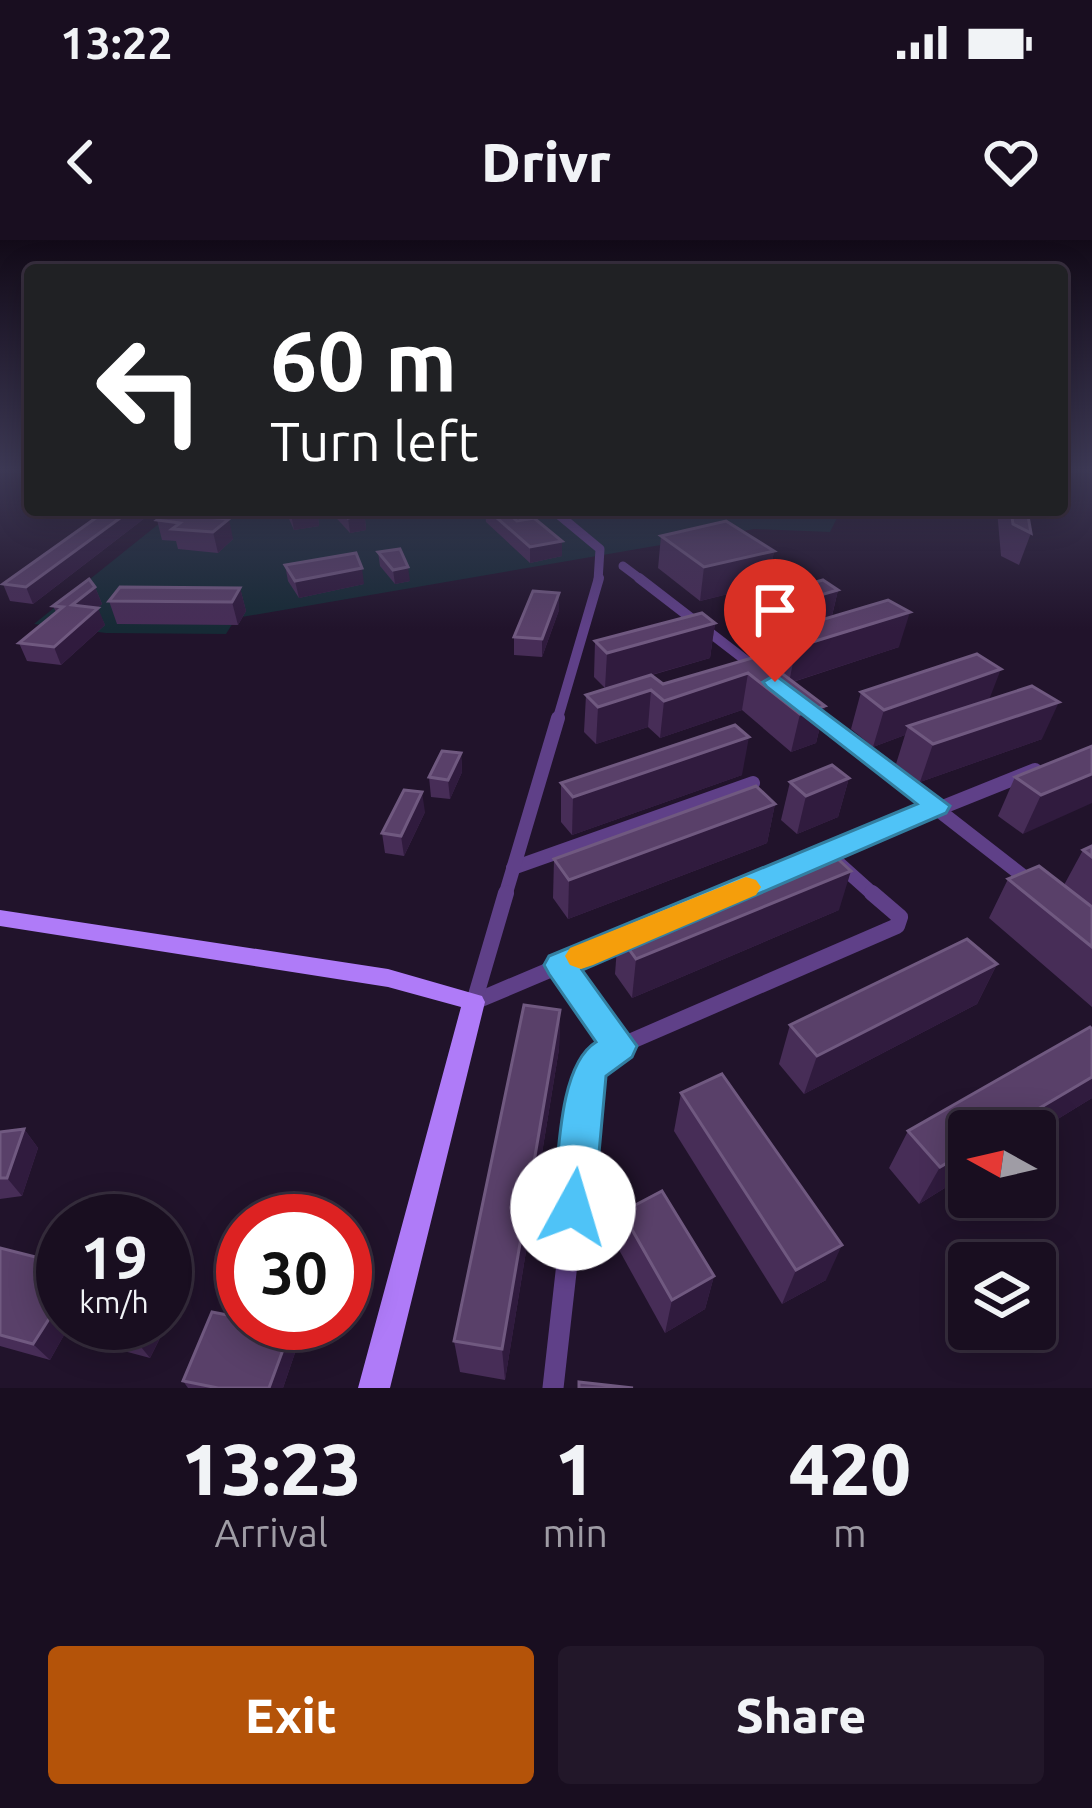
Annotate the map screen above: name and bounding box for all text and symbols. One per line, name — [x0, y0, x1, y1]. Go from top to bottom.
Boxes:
text: 13:22 — [60, 17, 173, 68]
icon: back — [48, 129, 114, 195]
icon: heart — [978, 129, 1044, 195]
text: Drivr — [481, 132, 611, 192]
icon: left — [72, 312, 228, 468]
text: 60 m — [270, 313, 457, 407]
text: Turn left — [270, 411, 479, 471]
pin — [724, 559, 826, 682]
icon: arrive — [742, 577, 808, 643]
north arrow — [948, 1110, 1056, 1218]
map controls — [948, 1110, 1056, 1350]
position arrow — [510, 1145, 636, 1271]
speed limit sign: 30 — [216, 1194, 372, 1350]
text: 19 — [80, 1223, 148, 1290]
button: layers — [948, 1242, 1056, 1350]
text: km/h — [79, 1285, 149, 1319]
text: 13:23 — [181, 1428, 361, 1509]
text: 1 — [555, 1428, 595, 1509]
text: 420 — [789, 1428, 911, 1509]
text: Arrival — [214, 1511, 328, 1554]
text: min — [542, 1511, 608, 1554]
text: m — [833, 1511, 867, 1554]
button: Exit — [48, 1646, 534, 1784]
button: Share — [558, 1646, 1044, 1784]

